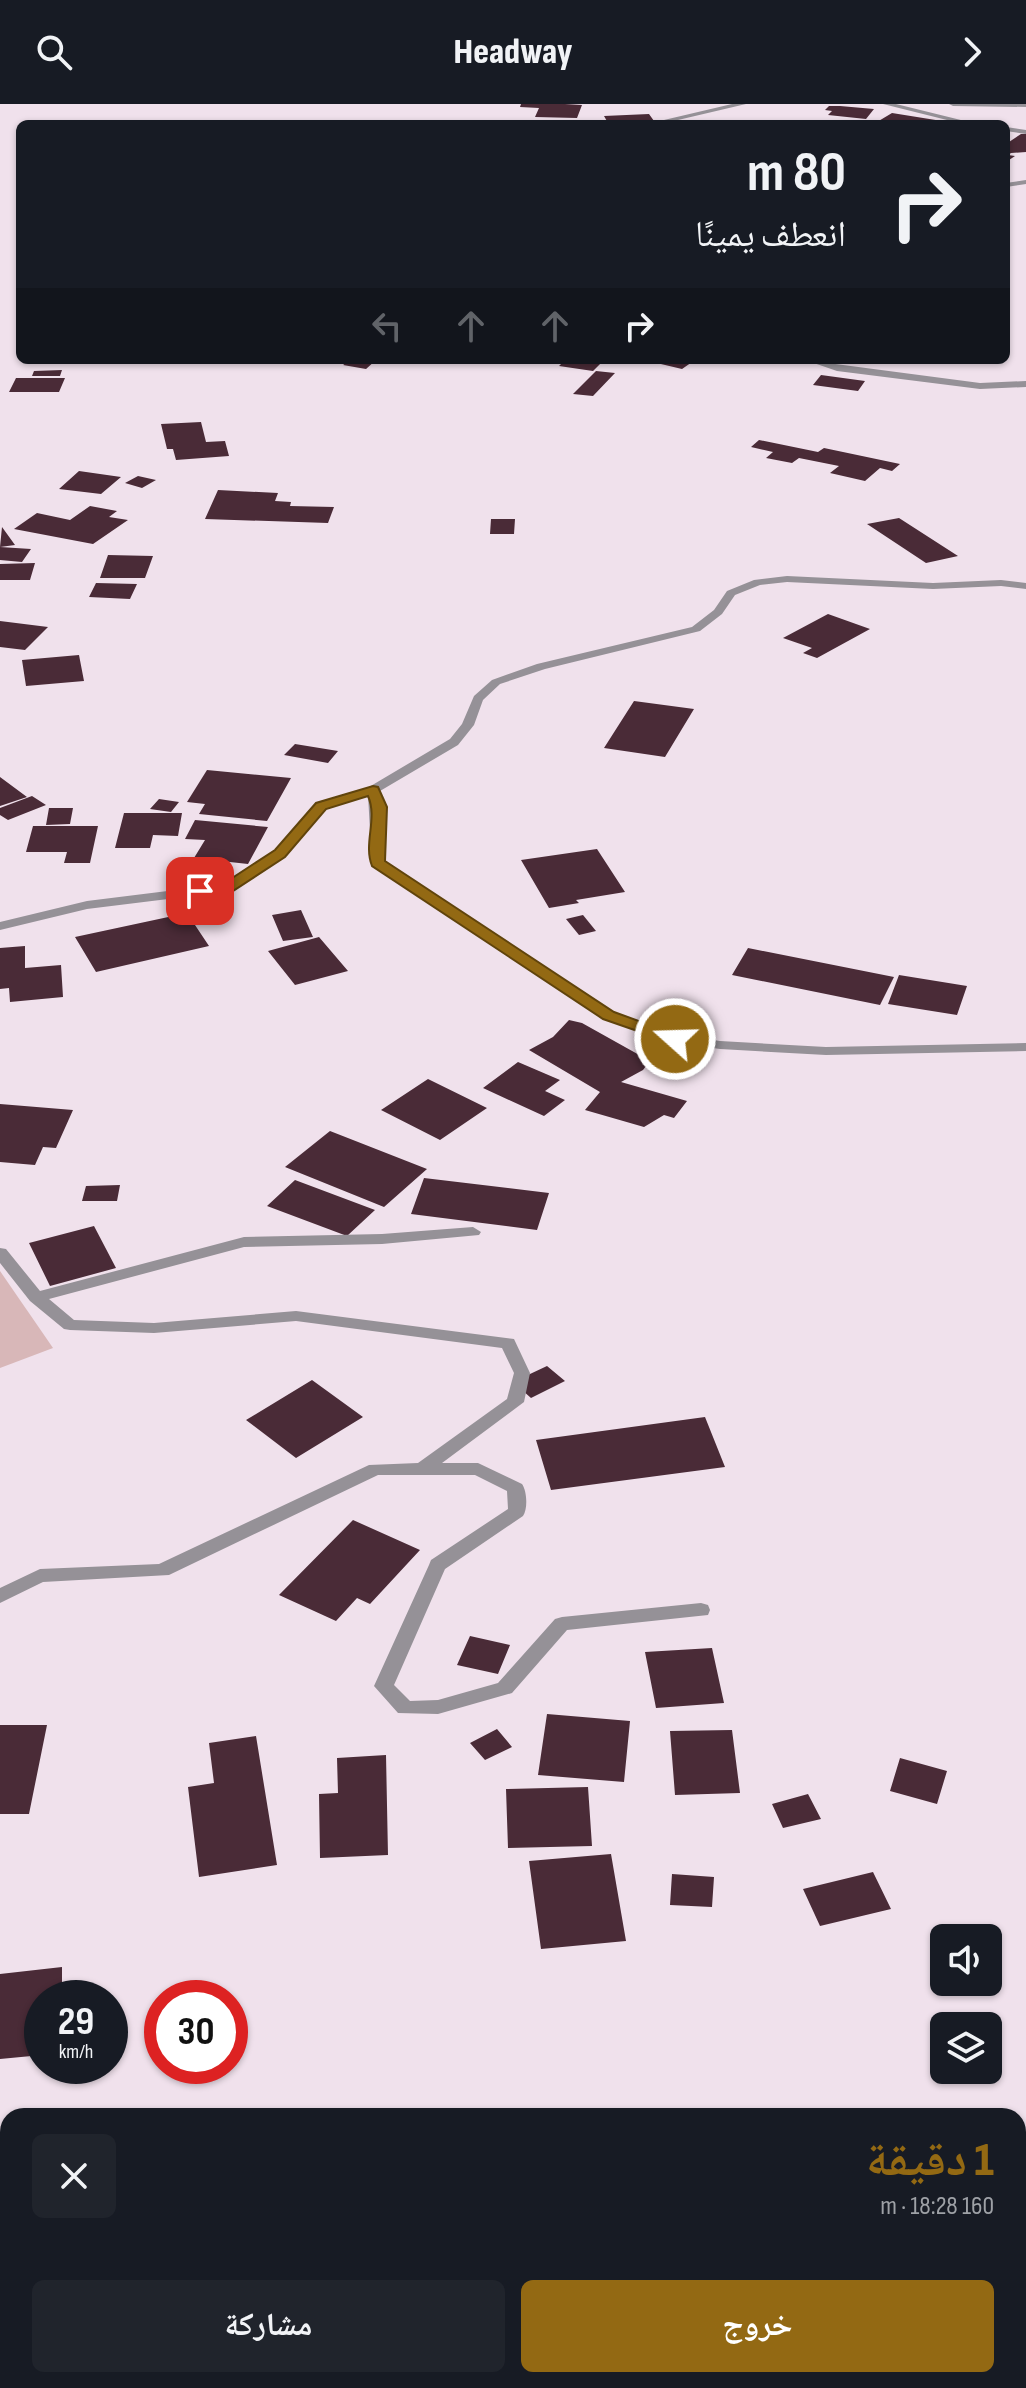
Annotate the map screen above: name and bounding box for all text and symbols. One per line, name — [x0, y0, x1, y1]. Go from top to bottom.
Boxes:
icon: search — [32, 30, 76, 74]
icon: forward — [950, 30, 994, 74]
text: Headway — [454, 31, 572, 74]
text: 80 m — [747, 140, 846, 207]
icon: right — [874, 152, 978, 256]
text: انعطف يمينًا — [695, 214, 846, 257]
icon: left — [365, 304, 409, 348]
icon: ahead — [449, 304, 493, 348]
icon: ahead — [533, 304, 577, 348]
icon: right — [617, 304, 661, 348]
pin — [166, 857, 234, 925]
icon: arrive — [178, 869, 222, 913]
position arrow — [633, 997, 717, 1081]
map controls — [930, 1924, 1002, 2084]
button: sound — [930, 1924, 1002, 1996]
speed limit sign: 30 — [144, 1980, 248, 2084]
text: 29 — [58, 1998, 94, 2046]
button: layers — [930, 2012, 1002, 2084]
text: km/h — [59, 2040, 93, 2064]
text: 1 دقيقة — [866, 2132, 994, 2189]
button: close — [32, 2134, 116, 2218]
text: 160 m · 18:28 — [880, 2191, 994, 2222]
button: مشاركة — [32, 2280, 505, 2372]
button: خروج — [521, 2280, 994, 2372]

